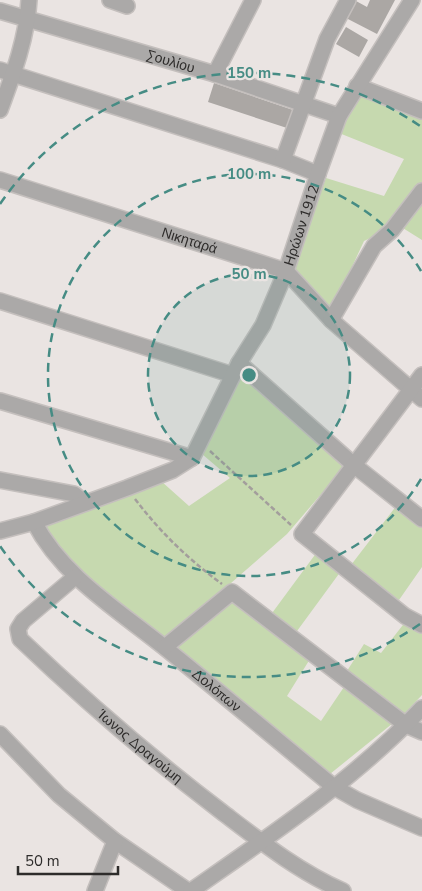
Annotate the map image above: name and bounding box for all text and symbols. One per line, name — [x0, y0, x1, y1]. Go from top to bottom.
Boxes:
street label: Σουλίου — [144, 45, 197, 78]
text: 150 m — [227, 63, 271, 83]
text: 100 m — [227, 164, 271, 184]
street label: Ηρώων 1912 — [279, 182, 324, 268]
street label: Νικηταρά — [159, 223, 220, 259]
text: 50 m — [231, 264, 267, 284]
centre of rings — [240, 366, 258, 384]
street label: Δολόπων — [188, 665, 245, 716]
street label: Ίωνος Δραγούμη — [93, 705, 187, 788]
scale bar — [18, 844, 118, 876]
text: 50 m — [25, 851, 60, 871]

